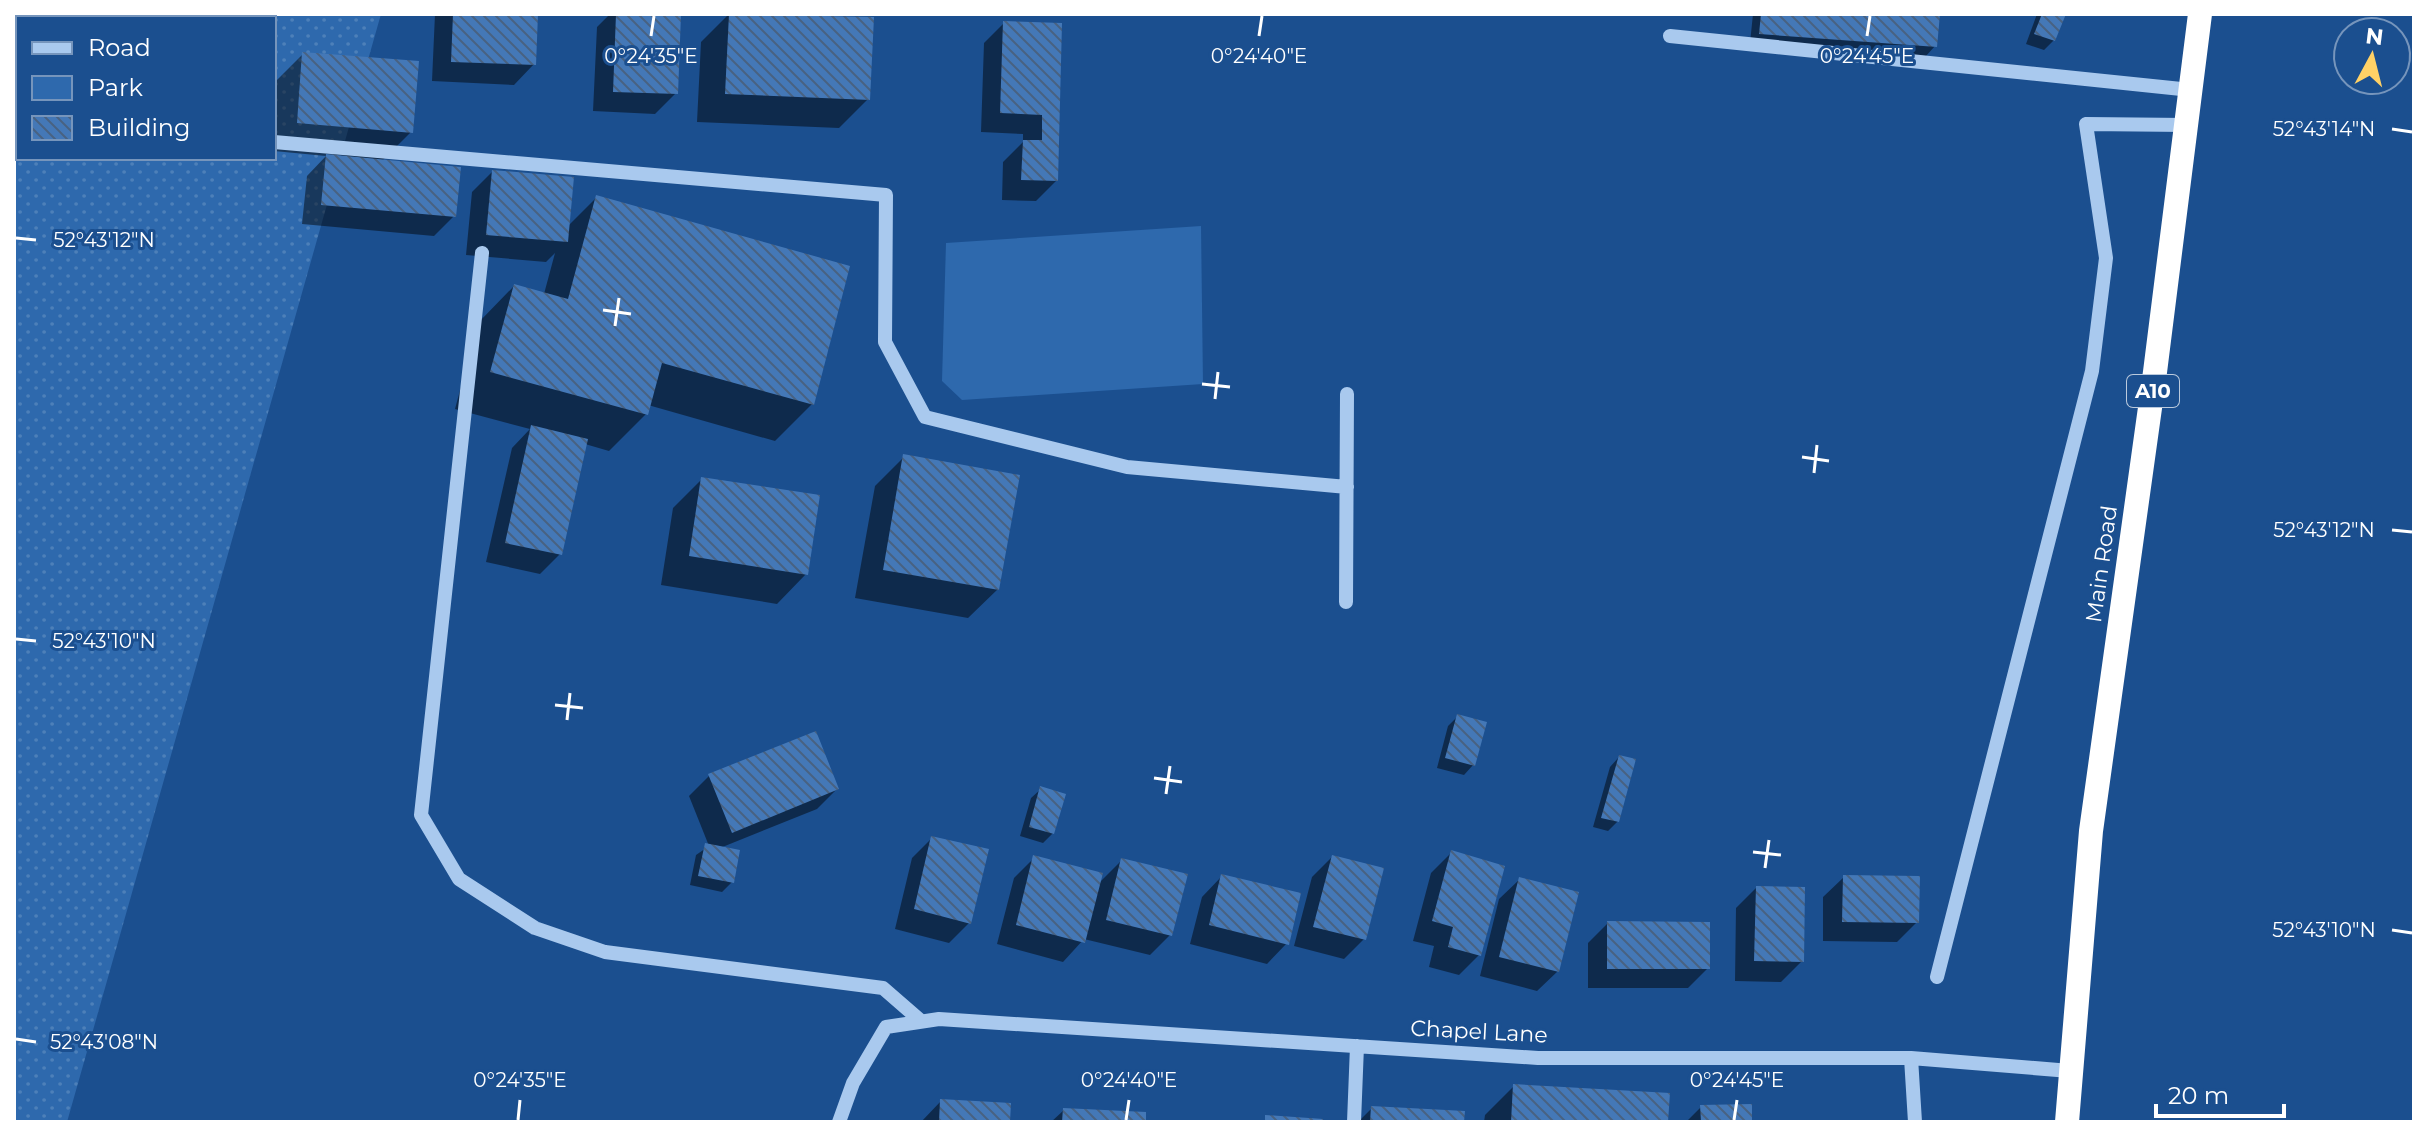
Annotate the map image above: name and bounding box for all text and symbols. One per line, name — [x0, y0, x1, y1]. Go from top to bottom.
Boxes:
legend — [16, 16, 276, 160]
north arrow — [2332, 16, 2412, 96]
text: N — [2364, 22, 2385, 51]
text: Road — [88, 33, 151, 62]
text: 0°24'35"E — [604, 44, 698, 68]
text: 0°24'40"E — [1211, 44, 1307, 68]
text: 0°24'45"E — [1820, 44, 1914, 68]
text: Park — [88, 73, 143, 102]
text: Building — [88, 113, 191, 142]
text: 52°43'14"N — [2273, 117, 2375, 141]
text: 52°43'12"N — [53, 228, 155, 252]
road number: A10 — [2127, 375, 2179, 407]
street label: Main Road — [2080, 504, 2123, 624]
text: 52°43'12"N — [2273, 518, 2375, 542]
text: 52°43'10"N — [52, 629, 156, 653]
text: 52°43'10"N — [2272, 918, 2376, 942]
street label: Chapel Lane — [1410, 1014, 1548, 1049]
text: 52°43'08"N — [50, 1030, 158, 1054]
text: 0°24'35"E — [473, 1068, 567, 1092]
text: 0°24'40"E — [1081, 1068, 1177, 1092]
text: 0°24'45"E — [1690, 1068, 1784, 1092]
scale bar — [2156, 1068, 2284, 1118]
text: 20 m — [2168, 1081, 2229, 1110]

